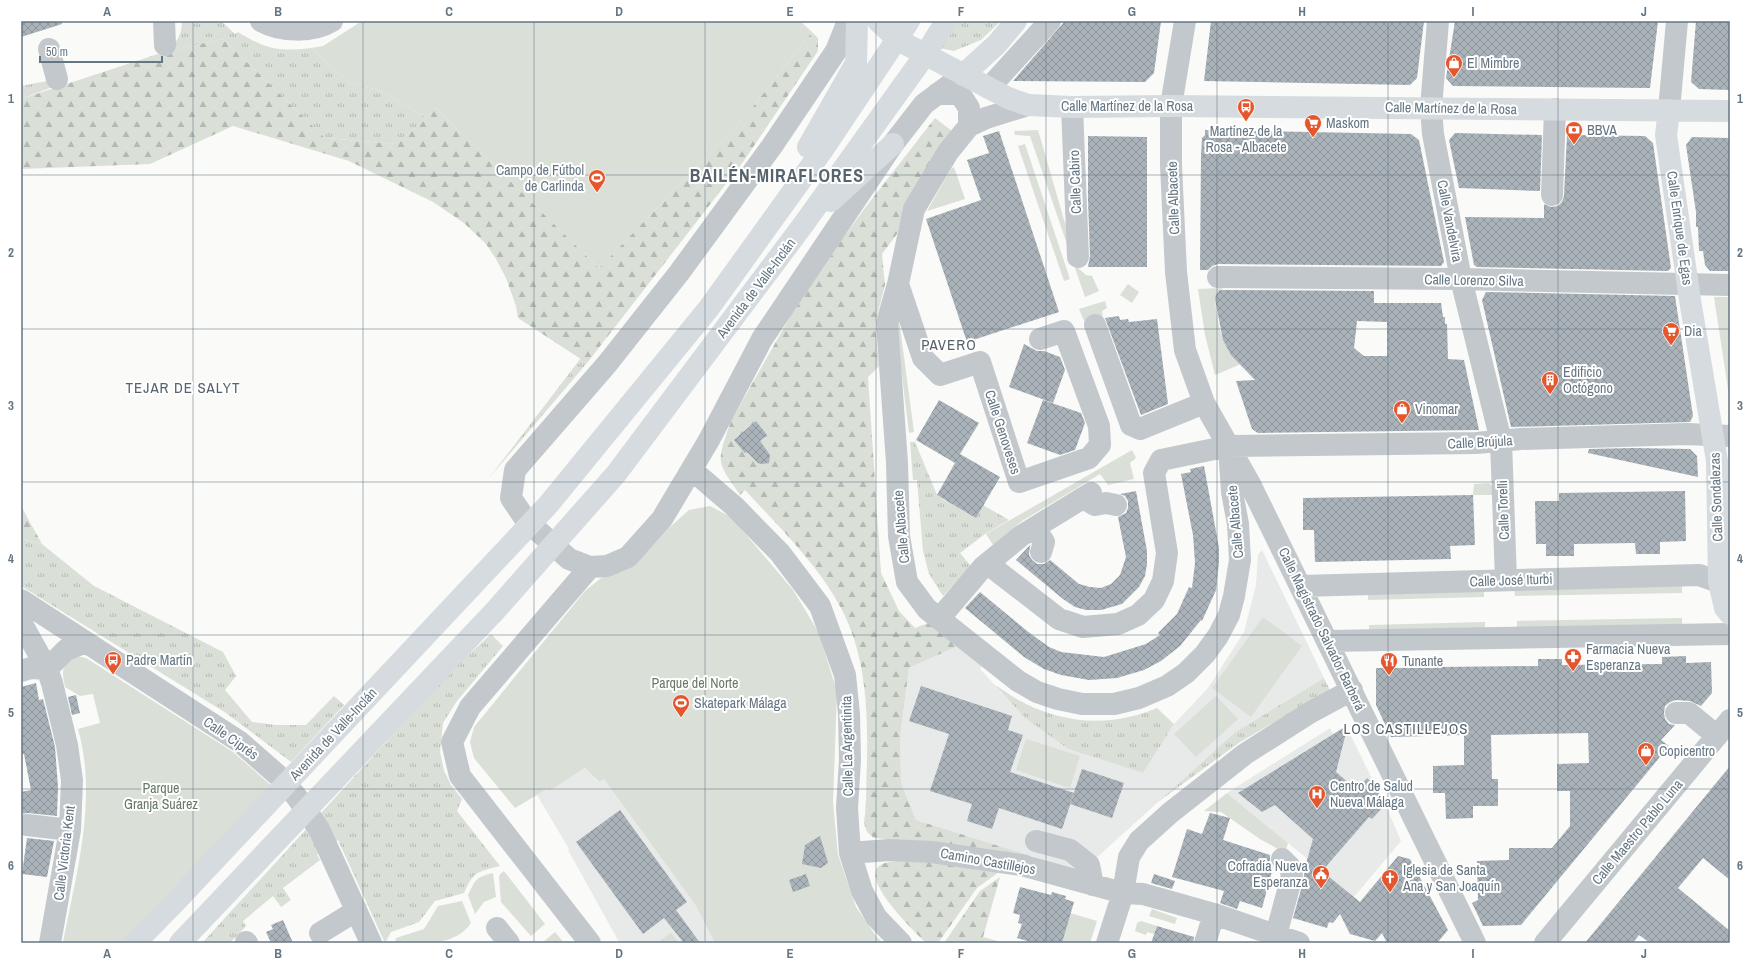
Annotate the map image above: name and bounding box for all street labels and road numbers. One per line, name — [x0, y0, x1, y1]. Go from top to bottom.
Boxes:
street label: Calle Martínez de la Rosa — [1061, 97, 1194, 115]
street label: Calle Martínez de la Rosa — [1385, 98, 1518, 118]
street label: Calle Cabiro — [1065, 150, 1085, 214]
street label: Calle Albacete — [1163, 161, 1183, 235]
street label: Calle Enrique de Egas — [1663, 170, 1697, 286]
street label: Calle Vandelvira — [1433, 178, 1467, 264]
street label: Avenida de Valle-Inclán — [712, 235, 799, 342]
street label: Calle Lorenzo Silva — [1424, 270, 1525, 290]
street label: Calle Genoveses — [981, 388, 1025, 477]
street label: Calle Brújula — [1447, 431, 1514, 453]
street label: Calle Sondalezas — [1705, 452, 1727, 542]
street label: Calle Torelli — [1493, 480, 1513, 540]
street label: Calle Albacete — [1223, 485, 1247, 559]
street label: Calle Albacete — [889, 490, 913, 564]
street label: Calle Magistrado Salvador Barberá — [1275, 544, 1370, 714]
street label: Calle José Iturbi — [1469, 570, 1553, 590]
street label: Avenida de Valle-Inclán — [285, 684, 381, 785]
street label: Calle La Argentinita — [837, 695, 857, 797]
street label: Calle Ciprés — [200, 713, 262, 764]
street label: Calle Maestro Pablo Luna — [1588, 775, 1687, 888]
street label: Calle Victoria Kent — [49, 804, 79, 902]
street label: Camino Castillejos — [939, 844, 1037, 878]

